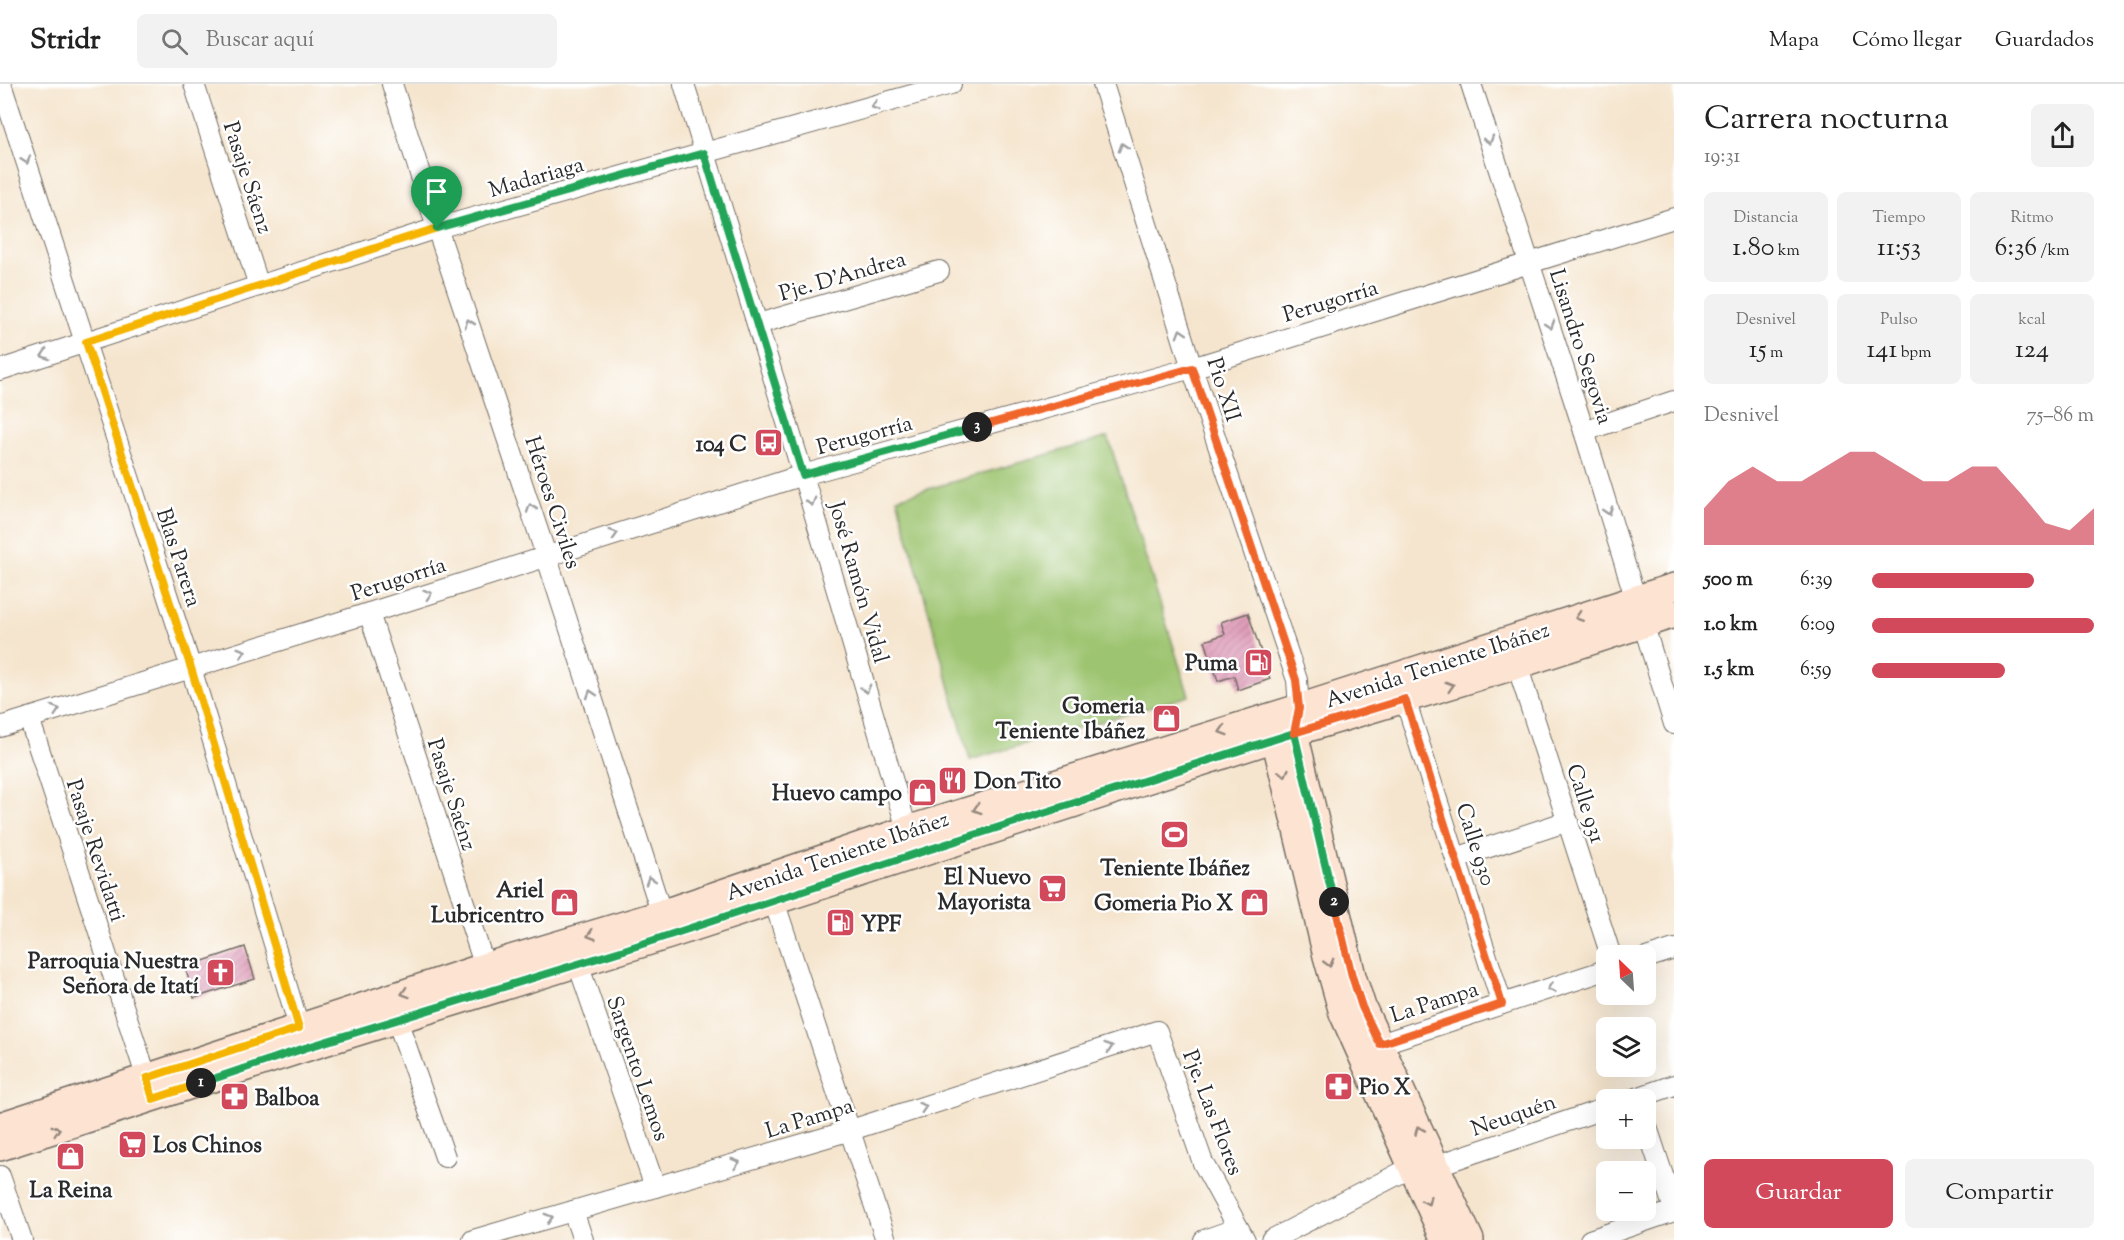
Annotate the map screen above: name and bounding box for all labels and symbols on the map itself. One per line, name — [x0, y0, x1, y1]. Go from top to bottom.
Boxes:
one-way arrow — [870, 98, 880, 111]
street label: Pasaje Sáenz — [213, 118, 279, 238]
one-way arrow — [1482, 134, 1494, 145]
one-way arrow — [1118, 142, 1130, 153]
street label: Madariaga — [486, 150, 588, 208]
one-way arrow — [19, 154, 31, 165]
pin — [411, 166, 462, 228]
street label: Pje. D'Andrea — [776, 245, 910, 311]
street label: Lisandro Segovia — [1539, 265, 1619, 429]
street label: Perugorría — [1279, 273, 1383, 333]
one-way arrow — [463, 318, 476, 329]
one-way arrow — [1542, 319, 1555, 330]
one-way arrow — [1176, 328, 1188, 339]
one-way arrow — [40, 348, 51, 361]
street label: Pio XII — [1197, 354, 1248, 426]
street label: Perugorría — [813, 409, 916, 465]
pin: 3 — [962, 412, 992, 442]
bus stop icon: 104 C — [752, 427, 784, 459]
place label: 104 C — [696, 430, 747, 462]
street label: Héroes Civiles — [515, 433, 588, 573]
one-way arrow — [804, 496, 816, 506]
street label: José Ramón Vidal — [818, 497, 896, 667]
one-way arrow — [525, 503, 538, 514]
street label: Blas Parera — [146, 504, 208, 611]
one-way arrow — [1601, 505, 1613, 516]
one-way arrow — [608, 529, 619, 541]
street label: Perugorría — [347, 550, 451, 611]
one-way arrow — [422, 588, 433, 601]
one-way arrow — [1574, 610, 1585, 623]
street label: Avenida Teniente Ibáñez — [1322, 616, 1554, 718]
fuel station icon: Puma — [1243, 646, 1275, 678]
one-way arrow — [236, 647, 247, 659]
place label: Puma — [1185, 649, 1239, 681]
one-way arrow — [1444, 680, 1455, 693]
one-way arrow — [859, 683, 871, 694]
one-way arrow — [586, 689, 598, 700]
place label: Gomeria Teniente Ibáñez — [995, 692, 1146, 749]
shop icon: Gomeria Teniente Ibáñez — [1150, 702, 1182, 734]
one-way arrow — [50, 705, 61, 717]
one-way arrow — [1218, 724, 1229, 736]
street label: Pasaje Saénz — [417, 735, 483, 855]
street label: Calle 931 — [1556, 760, 1612, 848]
restaurant icon: Don Tito — [937, 764, 969, 796]
place label: Don Tito — [974, 767, 1061, 799]
one-way arrow — [1276, 768, 1289, 778]
street label: Pasaje Revidatti — [56, 776, 132, 926]
shop icon: Huevo campo — [907, 776, 939, 808]
place label: Huevo campo — [772, 779, 902, 811]
street label: Calle 930 — [1446, 799, 1503, 891]
one-way arrow — [972, 801, 983, 814]
street label: Avenida Teniente Ibáñez — [722, 805, 954, 911]
sports icon: Teniente Ibáñez — [1159, 819, 1191, 851]
place label: Teniente Ibáñez — [1100, 854, 1250, 886]
place label: El Nuevo Mayorista — [938, 863, 1032, 920]
supermarket icon: El Nuevo Mayorista — [1036, 873, 1068, 905]
one-way arrow — [645, 875, 658, 886]
place label: Ariel Lubricentro — [431, 876, 545, 933]
shop icon: Ariel Lubricentro — [549, 886, 581, 918]
shop icon: Gomeria Pio X — [1238, 886, 1270, 918]
pin: 2 — [1319, 887, 1349, 917]
place label: Gomeria Pio X — [1094, 889, 1233, 921]
fuel station icon: YPF — [824, 907, 856, 939]
place label: YPF — [861, 910, 902, 942]
one-way arrow — [586, 928, 597, 940]
north arrow — [1596, 945, 1656, 1005]
place label: Parroquia Nuestra Señora de Itatí — [28, 947, 200, 1004]
church icon: Parroquia Nuestra Señora de Itatí — [204, 957, 236, 989]
one-way arrow — [1322, 957, 1334, 968]
street label: La Pampa — [1387, 975, 1483, 1033]
one-way arrow — [1546, 981, 1557, 993]
one-way arrow — [400, 986, 411, 999]
street label: Sargento Lemos — [596, 992, 676, 1146]
one-way arrow — [1103, 1042, 1114, 1054]
street label: Pje. Las Flores — [1173, 1046, 1250, 1181]
pin: 1 — [186, 1068, 216, 1098]
pharmacy icon: Pio X — [1322, 1070, 1354, 1102]
place label: Pio X — [1359, 1073, 1411, 1105]
pharmacy icon: Balboa — [218, 1081, 250, 1113]
place label: Balboa — [255, 1084, 320, 1116]
street label: Neuquén — [1467, 1087, 1561, 1146]
street label: La Pampa — [762, 1091, 858, 1148]
one-way arrow — [917, 1101, 928, 1114]
one-way arrow — [50, 1125, 61, 1137]
one-way arrow — [1414, 1125, 1426, 1136]
supermarket icon: Los Chinos — [116, 1128, 148, 1160]
place label: Los Chinos — [153, 1131, 262, 1163]
shop icon: La Reina — [55, 1141, 87, 1173]
one-way arrow — [730, 1158, 741, 1170]
place label: La Reina — [30, 1176, 113, 1208]
one-way arrow — [1420, 1195, 1432, 1206]
one-way arrow — [543, 1213, 554, 1225]

